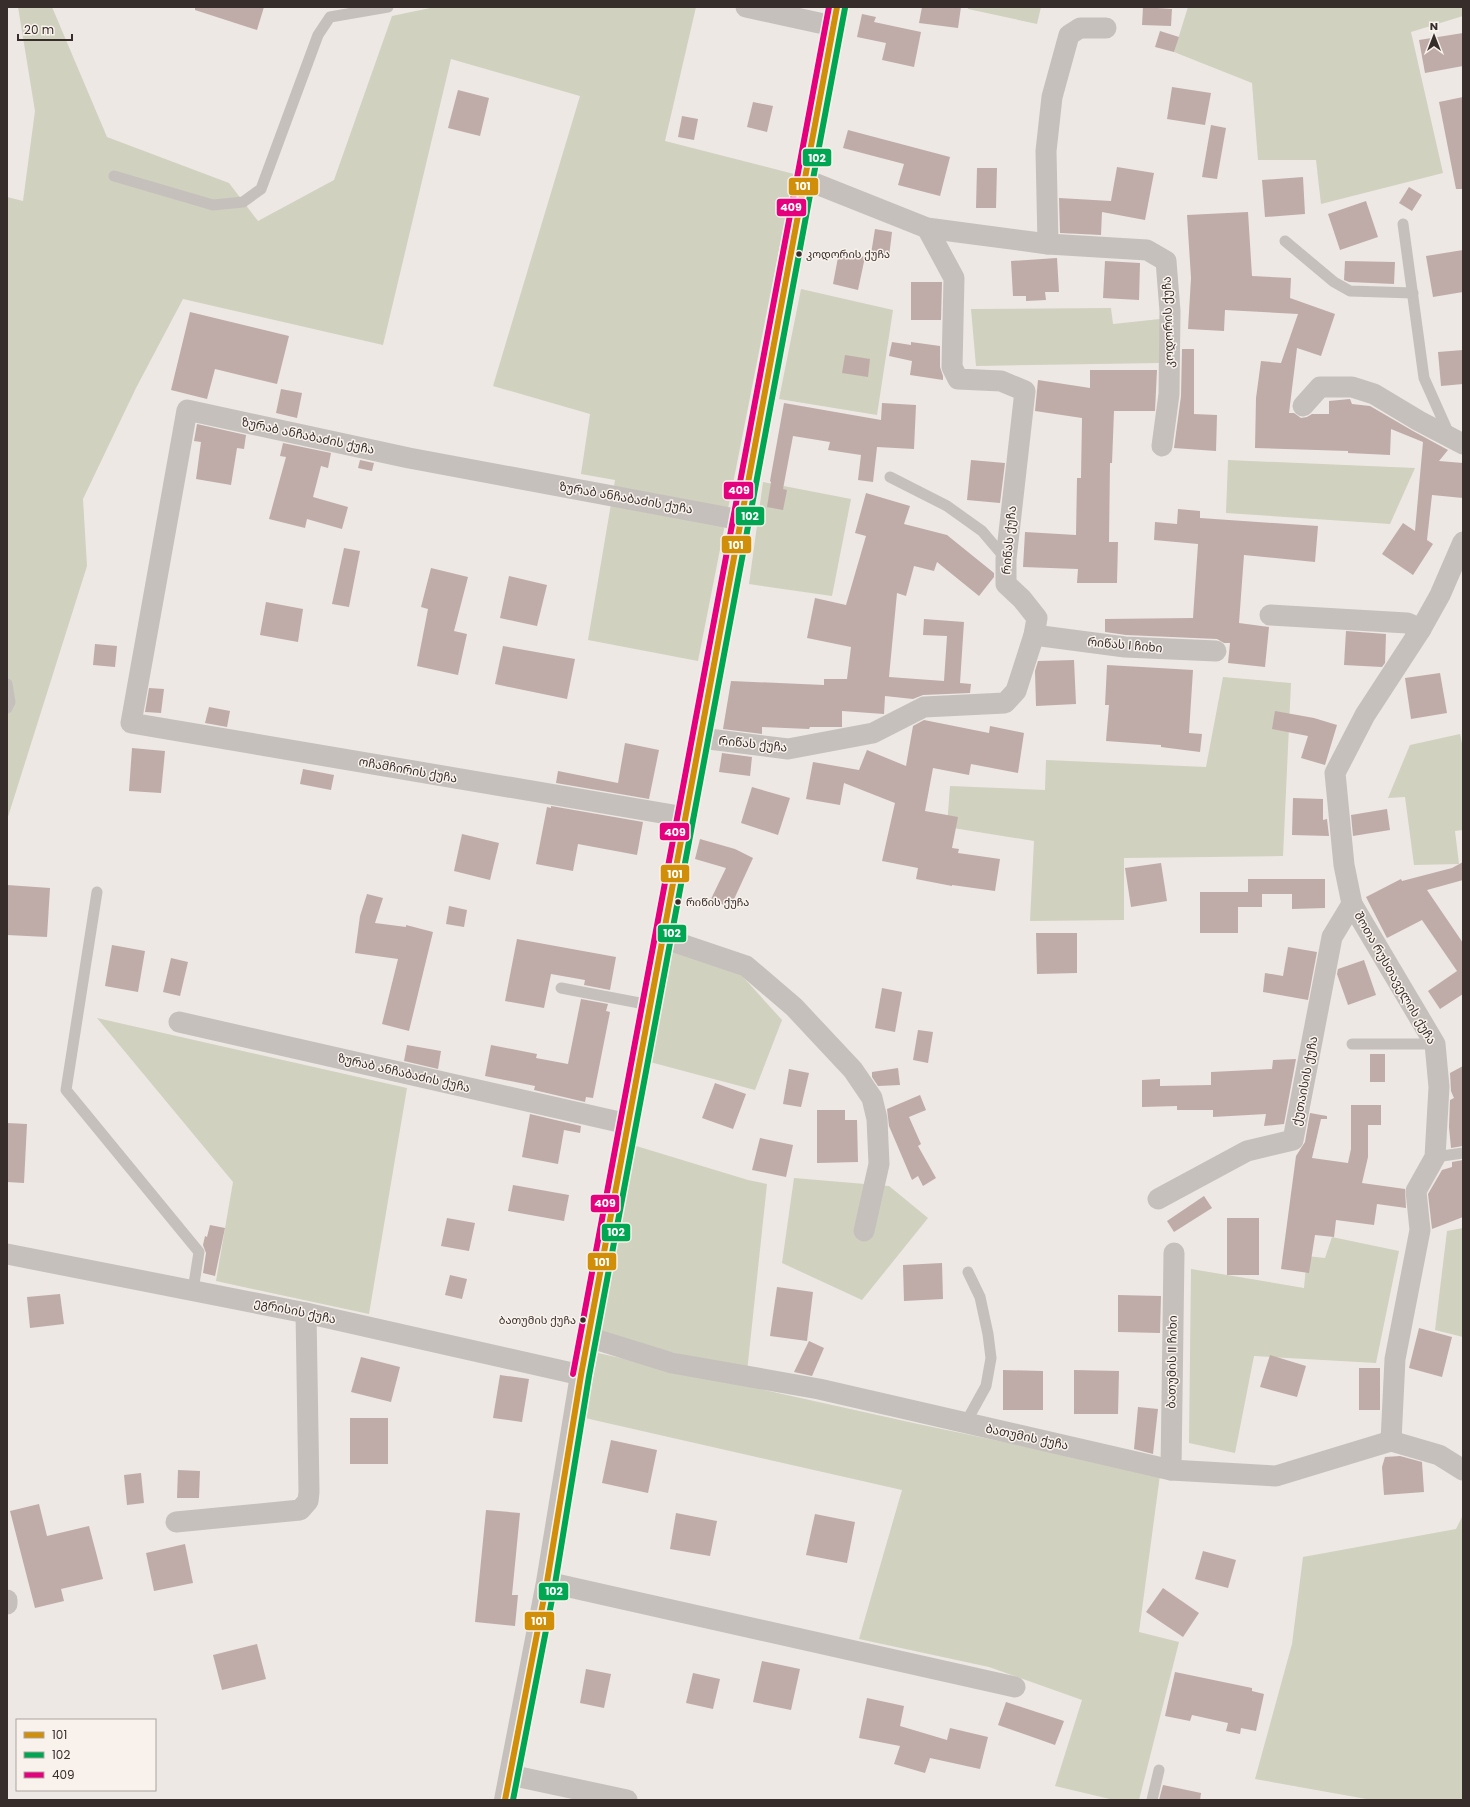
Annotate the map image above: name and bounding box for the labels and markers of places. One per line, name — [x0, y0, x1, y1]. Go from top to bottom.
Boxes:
place label: კოდორის ქუჩა — [806, 246, 890, 262]
marker: კოდორის ქუჩა — [794, 249, 804, 259]
place label: რიწის ქუჩა — [686, 894, 749, 910]
marker: რიწის ქუჩა — [673, 897, 683, 907]
place label: ბათუმის ქუჩა — [499, 1312, 576, 1328]
marker: ბათუმის ქუჩა — [578, 1315, 588, 1325]

